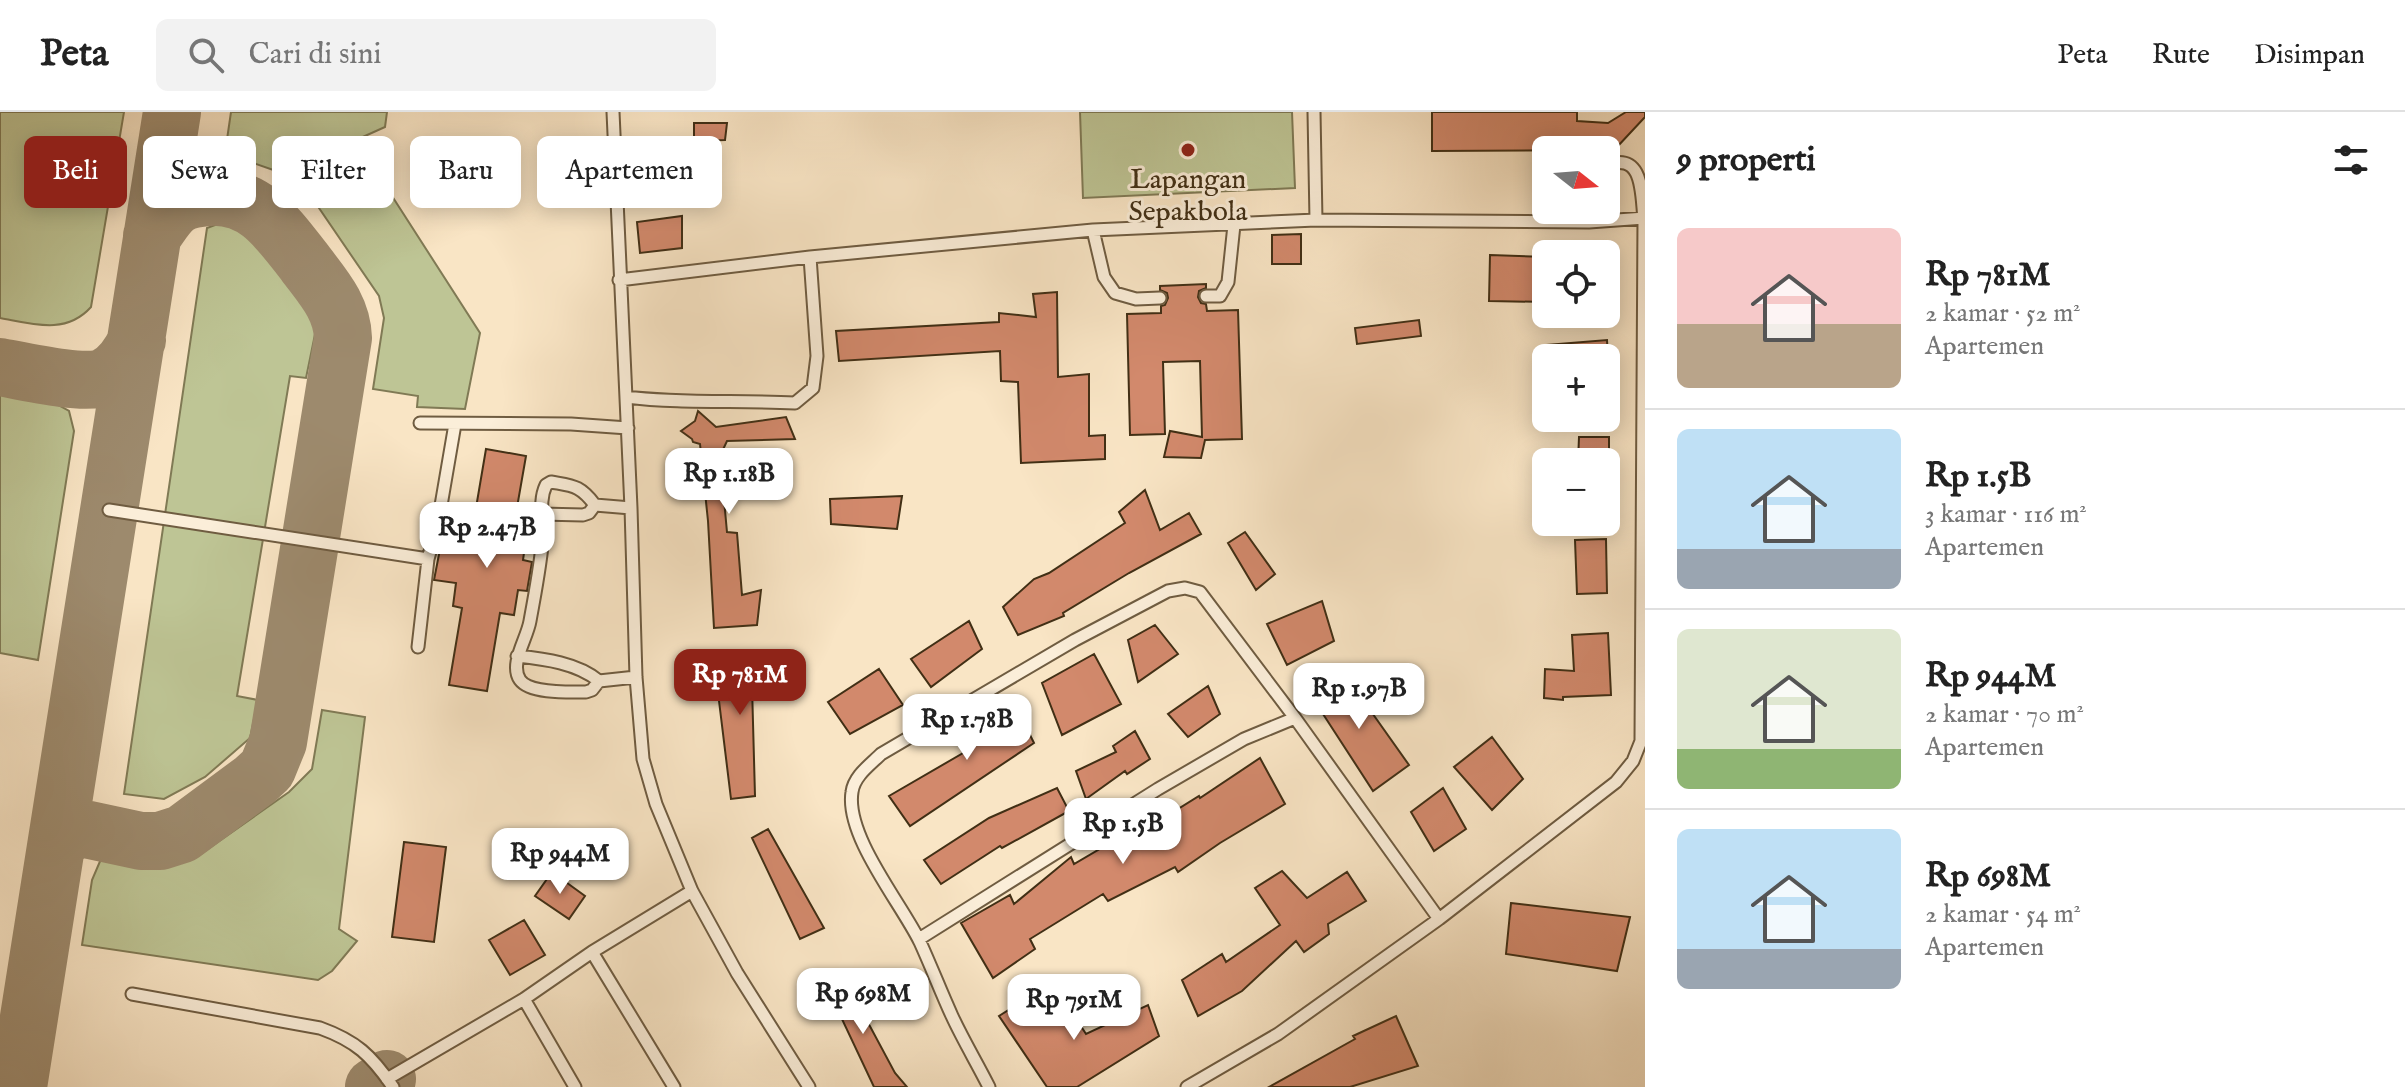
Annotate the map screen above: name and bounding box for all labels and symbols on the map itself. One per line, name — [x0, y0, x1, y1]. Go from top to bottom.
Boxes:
north arrow — [1532, 136, 1620, 224]
marker: Lapangan Sepakbola — [1179, 141, 1197, 159]
place label: Lapangan Sepakbola — [1128, 163, 1248, 230]
pin: Rp 1.18B — [646, 448, 812, 516]
pin: Rp 2.47B — [404, 502, 570, 570]
pin: Rp 781M — [666, 649, 814, 717]
pin: Rp 1.97B — [1276, 663, 1442, 731]
pin: Rp 1.78B — [884, 694, 1050, 762]
pin: Rp 1.5B — [1049, 798, 1197, 866]
pin: Rp 944M — [486, 828, 634, 896]
pin: Rp 698M — [789, 968, 937, 1036]
pin: Rp 791M — [1000, 974, 1148, 1042]

